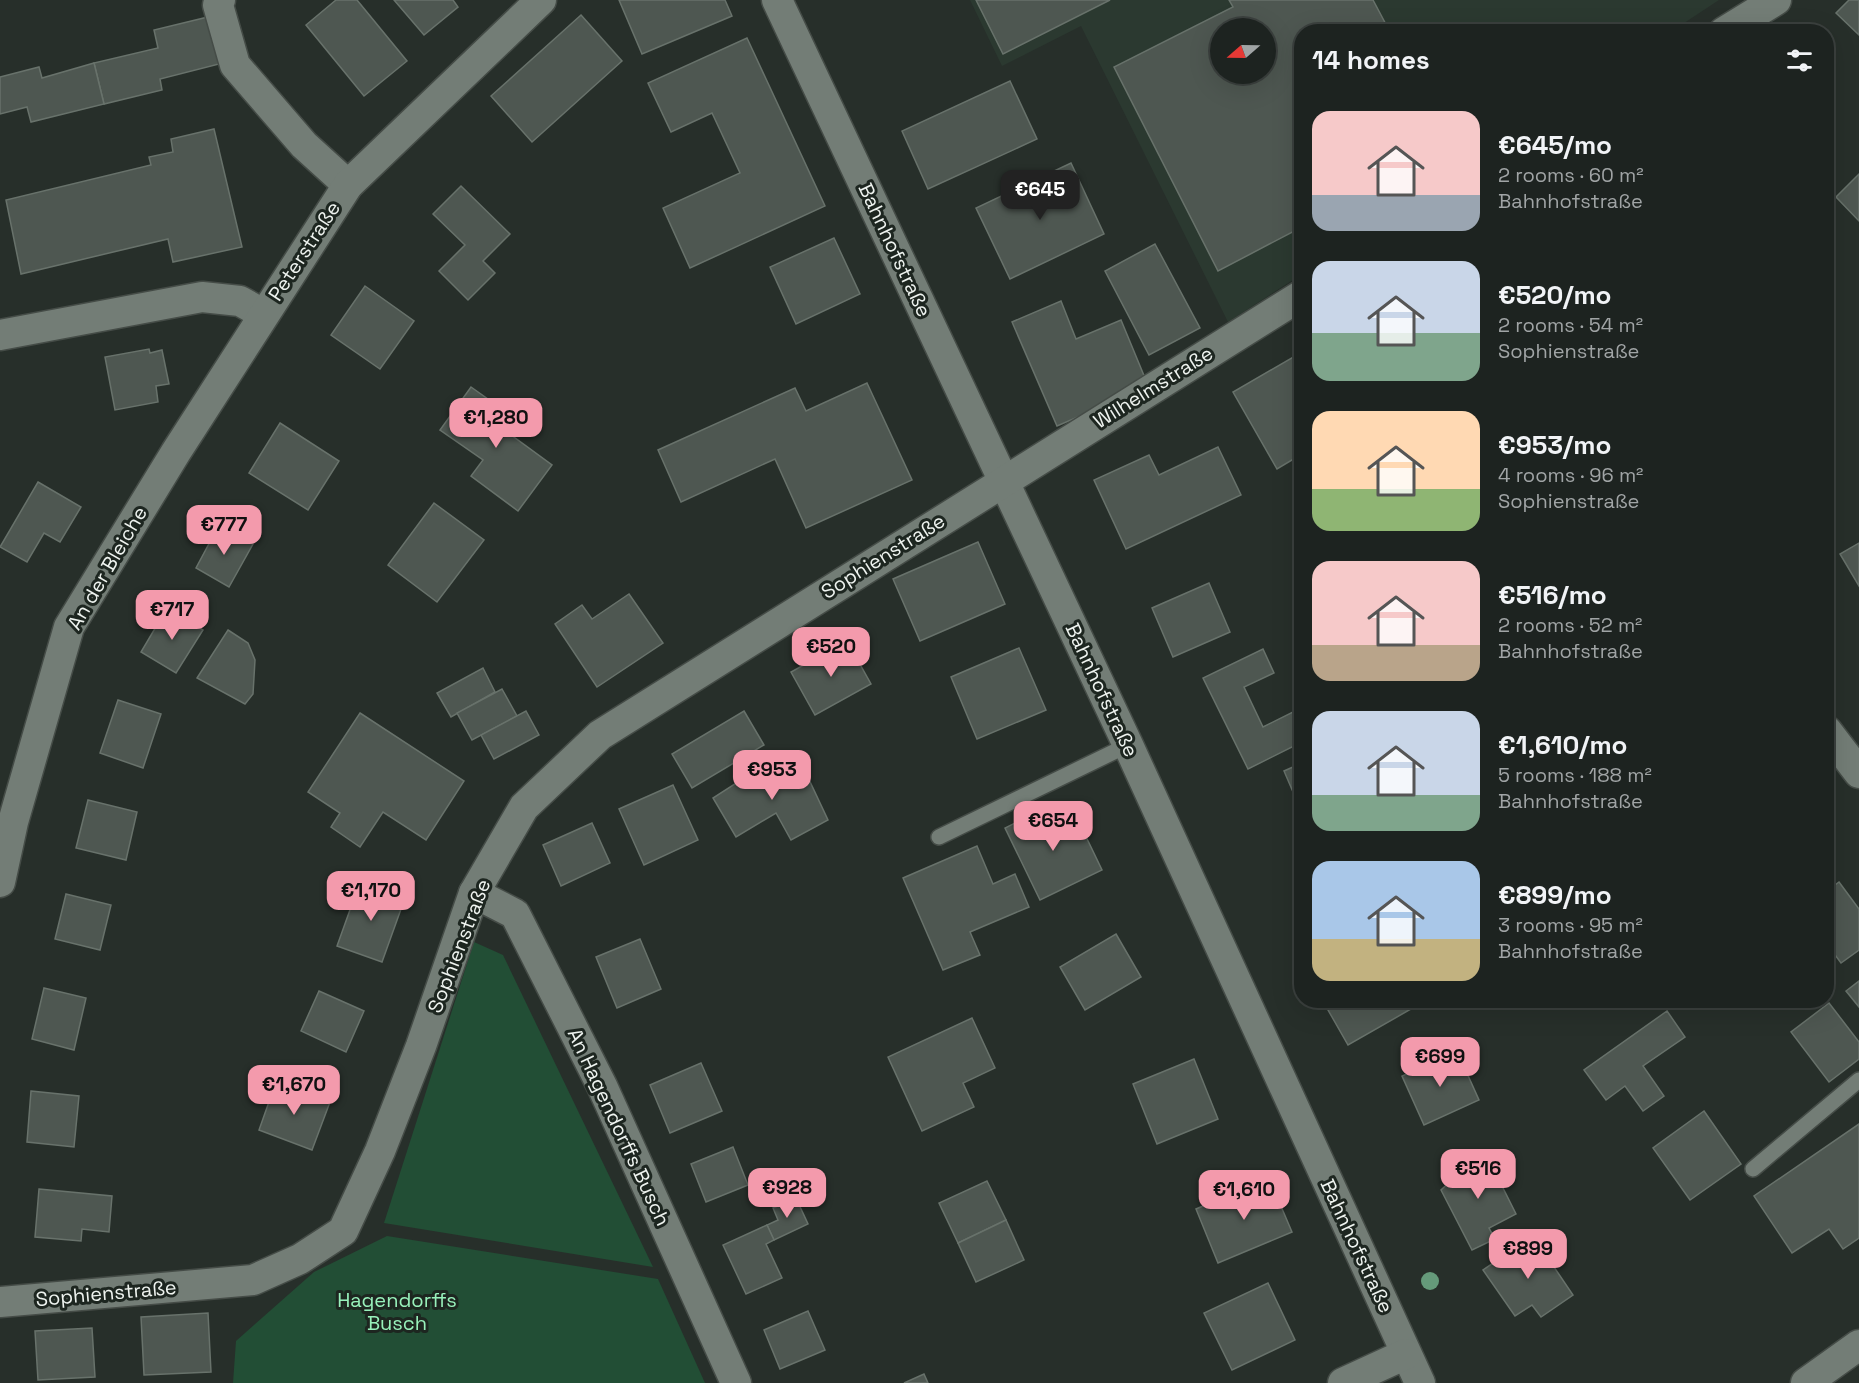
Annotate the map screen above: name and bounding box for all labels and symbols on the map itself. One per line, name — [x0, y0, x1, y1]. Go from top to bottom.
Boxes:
north arrow — [1210, 18, 1276, 84]
pin: €645 — [1004, 170, 1076, 221]
street label: Bahnhofstraße — [853, 179, 937, 321]
street label: Peterstraße — [262, 196, 346, 306]
street label: Wilhelmstraße — [1088, 340, 1218, 434]
pin: €1,280 — [447, 398, 545, 449]
street label: An der Bleiche — [61, 502, 153, 634]
pin: €777 — [188, 505, 260, 556]
street label: Sophienstraße — [816, 508, 950, 604]
pin: €717 — [136, 590, 208, 641]
street label: Bahnhofstraße — [1060, 619, 1144, 761]
pin: €520 — [795, 627, 867, 678]
pin: €953 — [736, 750, 808, 801]
pin: €654 — [1017, 801, 1089, 852]
pin: €1,170 — [322, 871, 420, 922]
street label: Sophienstraße — [422, 875, 496, 1017]
street label: An Hagendorffs Busch — [562, 1024, 676, 1230]
pin: €699 — [1404, 1037, 1476, 1088]
pin: €1,670 — [245, 1065, 343, 1116]
pin: €516 — [1442, 1149, 1514, 1200]
pin: €928 — [751, 1168, 823, 1219]
pin: €1,610 — [1195, 1170, 1293, 1221]
street label: Bahnhofstraße — [1315, 1175, 1399, 1317]
pin: €899 — [1492, 1229, 1564, 1280]
street label: Sophienstraße — [34, 1274, 178, 1312]
park label: Hagendorffs Busch — [337, 1287, 457, 1336]

